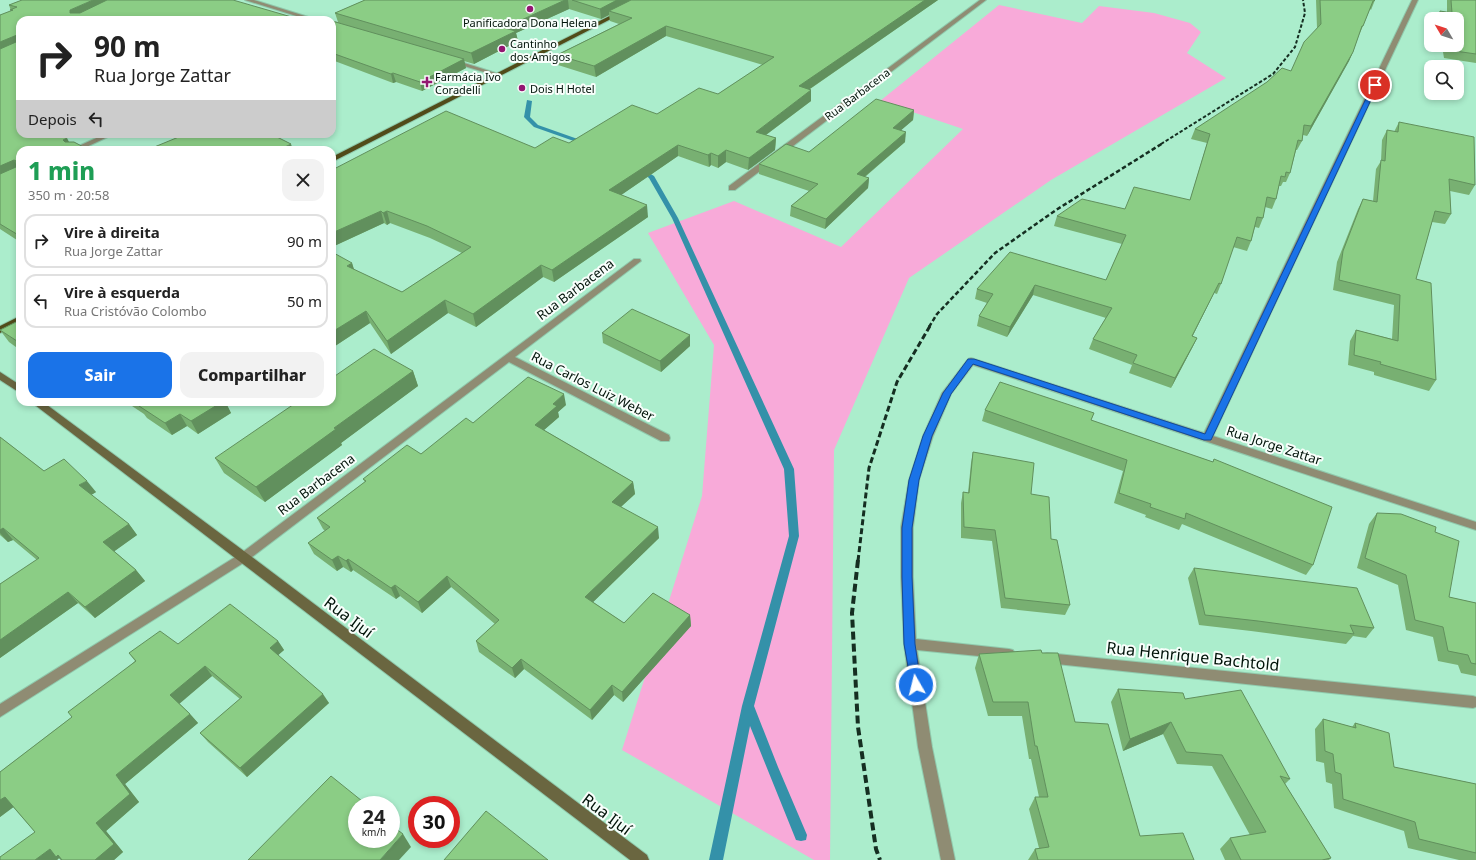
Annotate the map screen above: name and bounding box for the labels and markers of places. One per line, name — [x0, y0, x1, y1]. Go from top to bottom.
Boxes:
marker: Panificadora Dona Helena — [525, 4, 535, 14]
place label: Panificadora Dona Helena — [463, 15, 597, 30]
place label: Cantinho dos Amigos — [510, 36, 570, 64]
marker: Cantinho dos Amigos — [497, 44, 507, 54]
pin — [1358, 68, 1392, 102]
place label: Farmácia Ivo Coradelli — [435, 69, 501, 97]
marker: Farmácia Ivo Coradelli — [422, 77, 432, 87]
place label: Dois H Hotel — [530, 81, 594, 96]
marker: Dois H Hotel — [517, 83, 527, 93]

